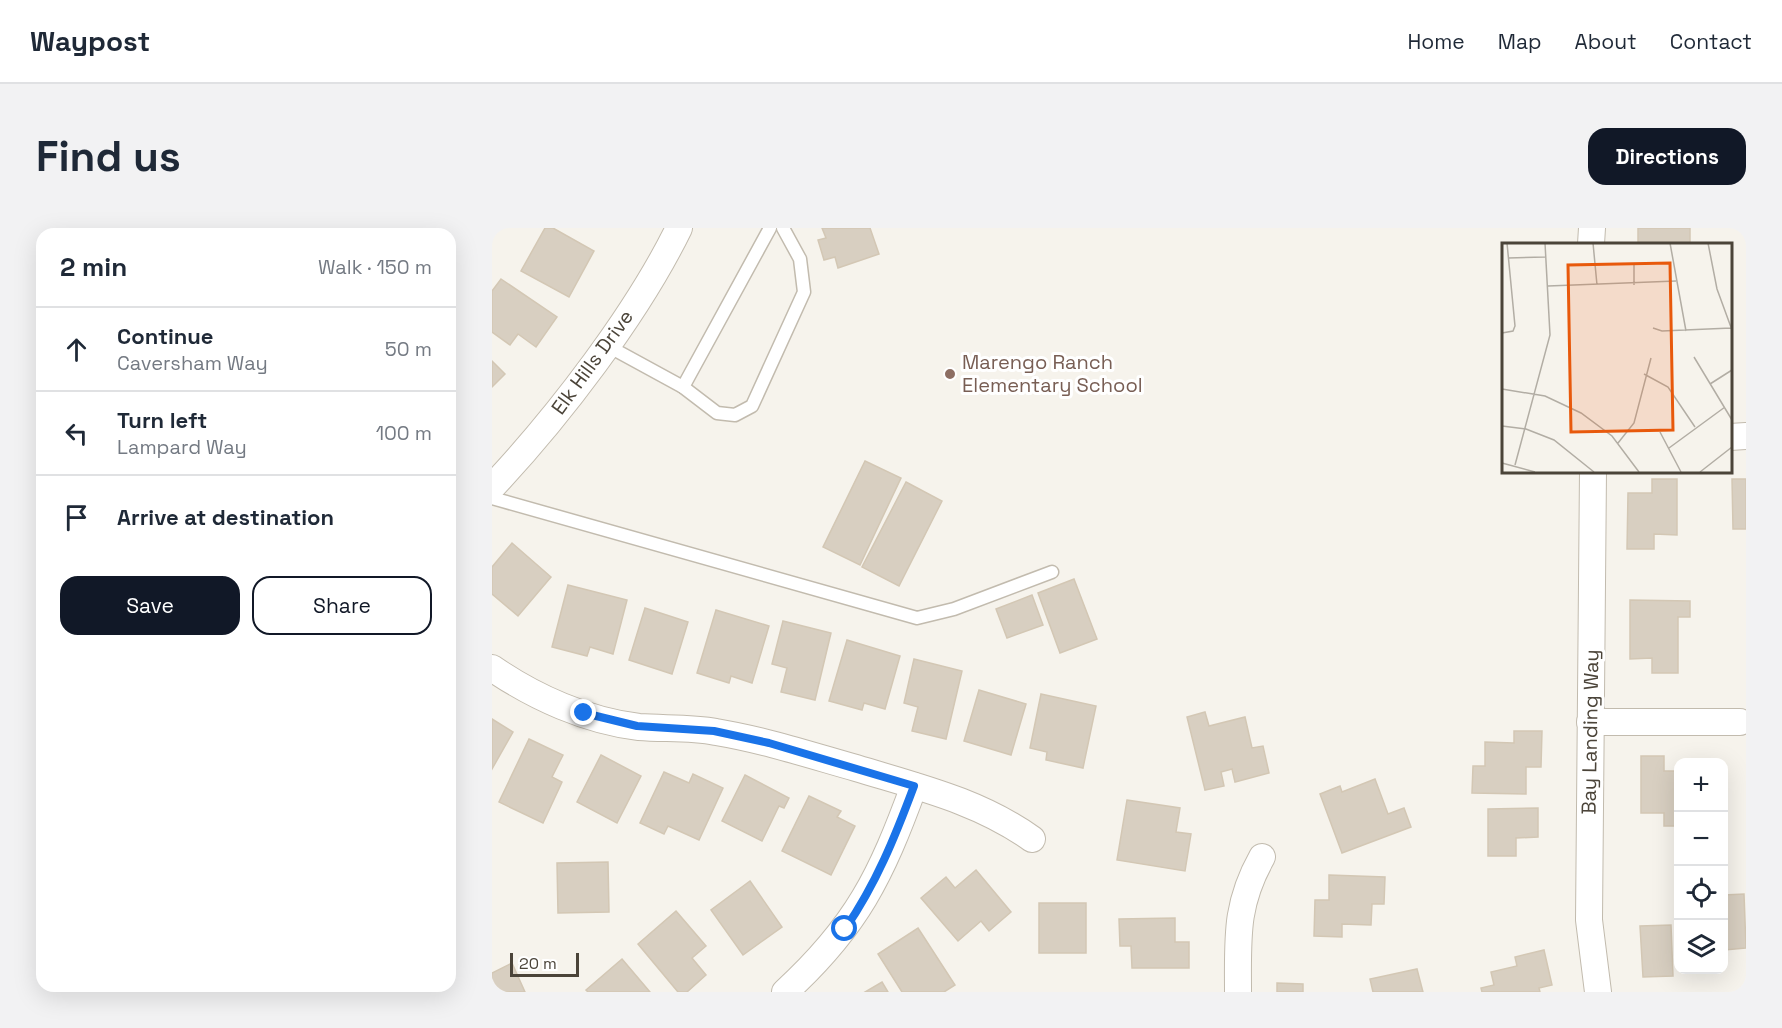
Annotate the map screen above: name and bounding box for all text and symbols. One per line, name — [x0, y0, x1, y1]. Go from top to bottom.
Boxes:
text: Waypost — [30, 23, 150, 59]
text: Home — [1407, 28, 1465, 55]
text: Map — [1498, 28, 1542, 55]
text: About — [1575, 28, 1637, 55]
text: Contact — [1670, 28, 1752, 55]
button: Directions — [1588, 128, 1746, 185]
text: Find us — [36, 130, 181, 183]
inset map — [1502, 243, 1731, 472]
text: 2 min — [60, 250, 127, 284]
text: Walk · 150 m — [318, 254, 432, 280]
street label: Elk Hills Drive — [545, 304, 639, 420]
text: Continue — [117, 322, 213, 350]
icon: ahead — [60, 333, 93, 366]
text: 50 m — [385, 336, 432, 362]
place label: Marengo Ranch Elementary School — [962, 349, 1143, 398]
text: Caversham Way — [117, 350, 268, 376]
marker: Marengo Ranch Elementary School — [943, 367, 957, 381]
text: Turn left — [117, 406, 207, 434]
icon: left — [60, 417, 93, 450]
text: 100 m — [376, 420, 432, 446]
text: Lampard Way — [117, 434, 247, 460]
icon: arrive — [60, 501, 93, 534]
text: Arrive at destination — [117, 503, 334, 531]
button: Save — [60, 576, 240, 635]
button: Share — [252, 576, 432, 635]
street label: Bay Landing Way — [1576, 649, 1604, 815]
route end — [570, 699, 596, 725]
map controls — [1674, 758, 1728, 974]
button: + — [1674, 758, 1728, 812]
button: − — [1674, 812, 1728, 866]
button: locate — [1674, 866, 1728, 920]
route start — [831, 915, 857, 941]
button: layers — [1674, 920, 1728, 974]
scale bar — [510, 950, 579, 978]
text: 20 m — [519, 953, 557, 974]

